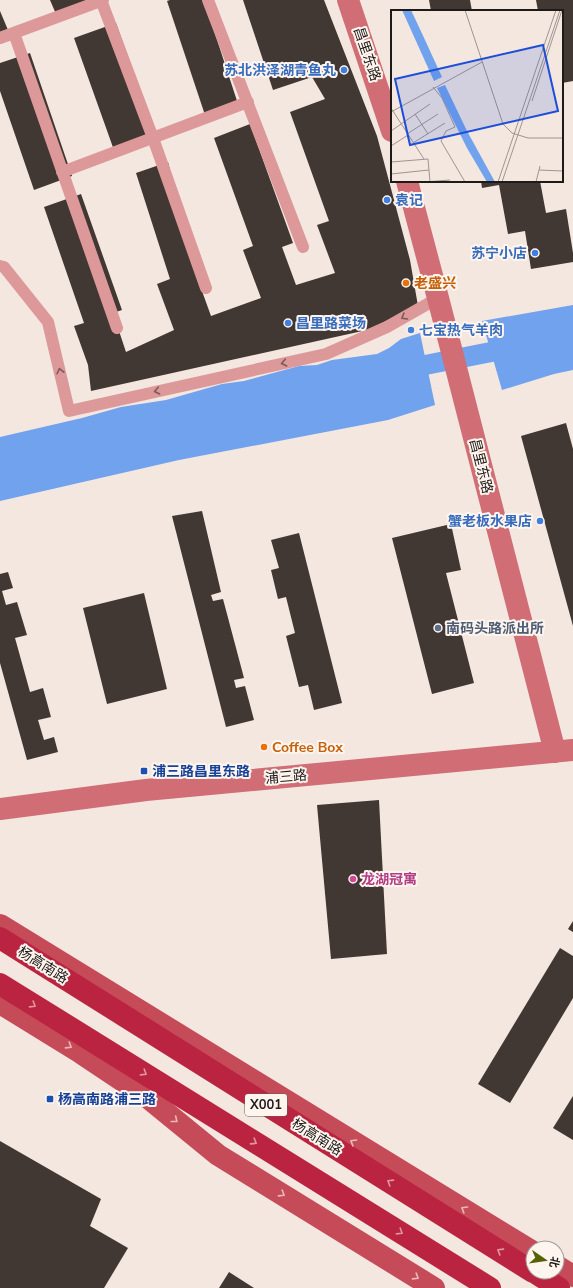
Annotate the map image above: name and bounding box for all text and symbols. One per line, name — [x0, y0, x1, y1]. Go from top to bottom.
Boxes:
inset map — [391, 10, 563, 182]
street label: 昌里东路 — [349, 24, 385, 84]
place label: 苏北洪泽湖青鱼丸 — [224, 61, 336, 80]
marker: 苏北洪泽湖青鱼丸 — [339, 65, 349, 75]
place label: 袁记 — [395, 191, 423, 210]
marker: 袁记 — [382, 195, 392, 205]
place label: 苏宁小店 — [471, 244, 527, 263]
marker: 苏宁小店 — [530, 248, 540, 258]
place label: 老盛兴 — [414, 274, 456, 293]
marker: 老盛兴 — [401, 278, 411, 288]
one-way arrow — [401, 312, 408, 320]
place label: 昌里路菜场 — [296, 314, 366, 333]
marker: 昌里路菜场 — [283, 318, 293, 328]
place label: 七宝热气羊肉 — [419, 321, 503, 340]
marker: 七宝热气羊肉 — [406, 325, 416, 335]
one-way arrow — [280, 359, 287, 367]
one-way arrow — [56, 368, 64, 375]
one-way arrow — [153, 387, 160, 395]
street label: 昌里东路 — [465, 437, 497, 495]
place label: 蟹老板水果店 — [448, 512, 532, 531]
marker: 蟹老板水果店 — [535, 516, 545, 526]
place label: 南码头路派出所 — [446, 619, 544, 638]
marker: 南码头路派出所 — [433, 623, 443, 633]
place label: Coffee Box — [272, 738, 343, 757]
marker: Coffee Box — [259, 742, 269, 752]
place label: 浦三路昌里东路 — [152, 762, 250, 781]
marker: 浦三路昌里东路 — [139, 766, 149, 776]
street label: 浦三路 — [264, 766, 308, 788]
place label: 龙湖冠寓 — [361, 870, 417, 889]
marker: 龙湖冠寓 — [348, 874, 358, 884]
street label: 杨高南路 — [14, 942, 72, 988]
one-way arrow — [29, 1000, 36, 1008]
one-way arrow — [65, 1041, 72, 1048]
one-way arrow — [140, 1069, 147, 1076]
place label: 杨高南路浦三路 — [58, 1090, 156, 1109]
marker: 杨高南路浦三路 — [45, 1094, 55, 1104]
road number: X001 — [245, 1094, 287, 1116]
street label: 杨高南路 — [288, 1114, 346, 1160]
one-way arrow — [171, 1115, 178, 1122]
one-way arrow — [250, 1137, 257, 1145]
one-way arrow — [350, 1139, 357, 1146]
one-way arrow — [387, 1179, 394, 1187]
one-way arrow — [278, 1189, 285, 1197]
one-way arrow — [461, 1207, 468, 1214]
one-way arrow — [396, 1228, 403, 1235]
north arrow — [525, 1240, 565, 1280]
one-way arrow — [497, 1248, 504, 1256]
text: 北 — [546, 1255, 563, 1269]
one-way arrow — [412, 1272, 419, 1279]

